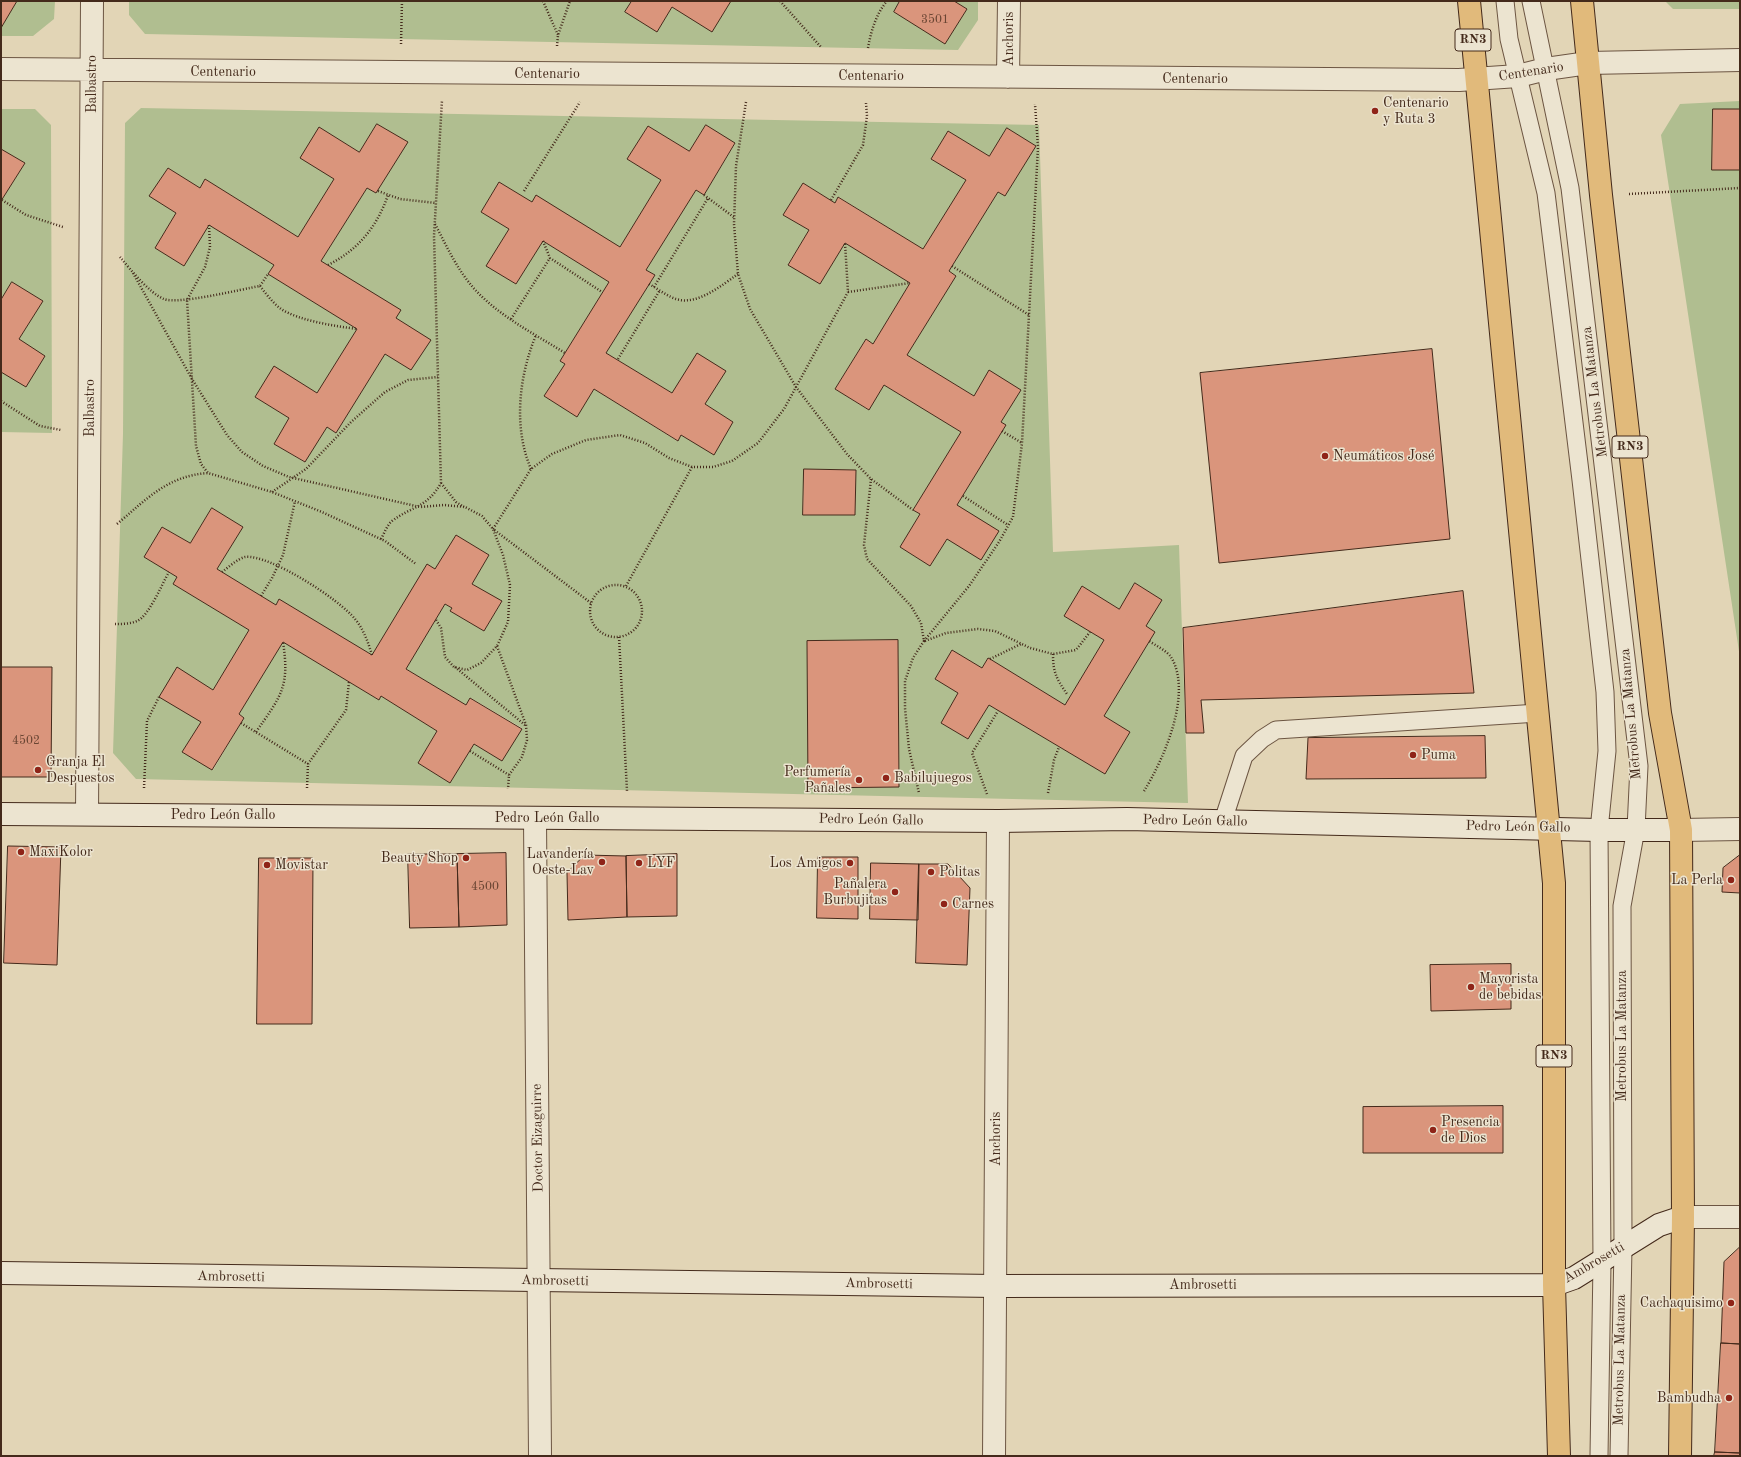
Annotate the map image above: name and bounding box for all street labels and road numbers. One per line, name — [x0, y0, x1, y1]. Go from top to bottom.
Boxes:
street label: Anchoris — [1001, 12, 1017, 66]
road number: RN3 — [1455, 29, 1491, 51]
street label: Balbastro — [84, 55, 100, 113]
street label: Centenario — [1497, 59, 1565, 85]
street label: Centenario — [190, 64, 256, 80]
street label: Centenario — [514, 66, 580, 82]
street label: Centenario — [838, 68, 904, 84]
street label: Centenario — [1162, 71, 1228, 87]
street label: Metrobus La Matanza — [1579, 326, 1611, 458]
street label: Balbastro — [82, 379, 98, 437]
road number: RN3 — [1612, 436, 1648, 458]
street label: Metrobus La Matanza — [1617, 648, 1645, 780]
street label: Pedro León Gallo — [171, 807, 275, 823]
street label: Pedro León Gallo — [495, 810, 599, 826]
street label: Pedro León Gallo — [818, 811, 924, 829]
street label: Pedro León Gallo — [1142, 812, 1248, 830]
street label: Pedro León Gallo — [1465, 818, 1571, 836]
street label: Metrobus La Matanza — [1614, 970, 1630, 1102]
road number: RN3 — [1536, 1045, 1572, 1067]
street label: Doctor Eizaguirre — [529, 1083, 547, 1193]
street label: Anchoris — [988, 1112, 1004, 1166]
street label: Ambrosetti — [1560, 1239, 1628, 1287]
street label: Ambrosetti — [197, 1268, 265, 1286]
street label: Ambrosetti — [521, 1272, 589, 1290]
street label: Ambrosetti — [845, 1275, 913, 1293]
street label: Ambrosetti — [1169, 1277, 1237, 1293]
street label: Metrobus La Matanza — [1610, 1294, 1630, 1426]

